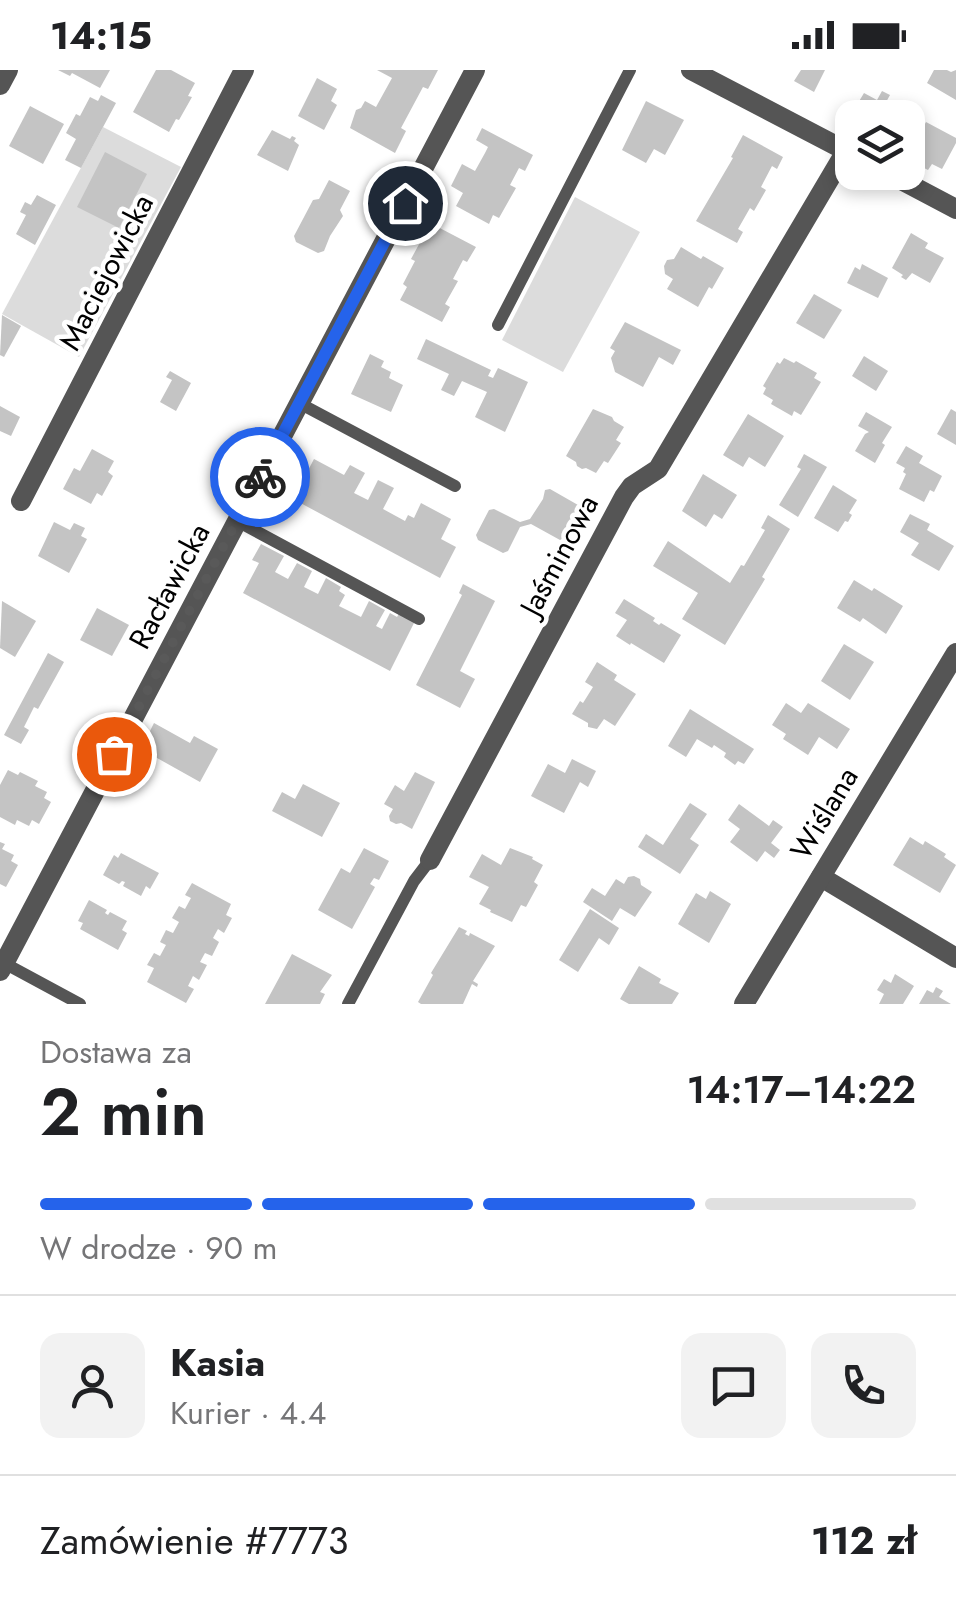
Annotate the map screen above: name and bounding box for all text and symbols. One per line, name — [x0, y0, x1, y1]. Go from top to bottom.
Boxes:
text: 14:15 — [50, 8, 152, 63]
map controls — [835, 100, 925, 190]
button: layers — [835, 100, 925, 190]
pin — [363, 161, 448, 246]
icon: home — [378, 176, 433, 231]
street label: Maciejowicka — [48, 187, 164, 357]
courier — [210, 427, 310, 527]
icon: bike — [233, 450, 288, 505]
street label: Jaśminowa — [507, 487, 609, 627]
street label: Racławicka — [118, 515, 220, 657]
pin — [72, 712, 157, 797]
icon: bag — [87, 727, 142, 782]
street label: Wiślana — [780, 759, 868, 867]
text: Dostawa za — [40, 1029, 192, 1075]
text: 14:17–14:22 — [687, 1062, 916, 1117]
text: 2 min — [40, 1065, 207, 1159]
text: W drodze · 90 m — [40, 1225, 277, 1271]
button: person — [40, 1333, 145, 1438]
button: chat — [681, 1333, 786, 1438]
button: phone — [811, 1333, 916, 1438]
text: Kasia — [170, 1335, 265, 1390]
text: Kurier · 4.4 — [170, 1390, 326, 1436]
text: Zamówienie #7773 — [40, 1513, 349, 1568]
text: 112 zł — [811, 1513, 916, 1568]

